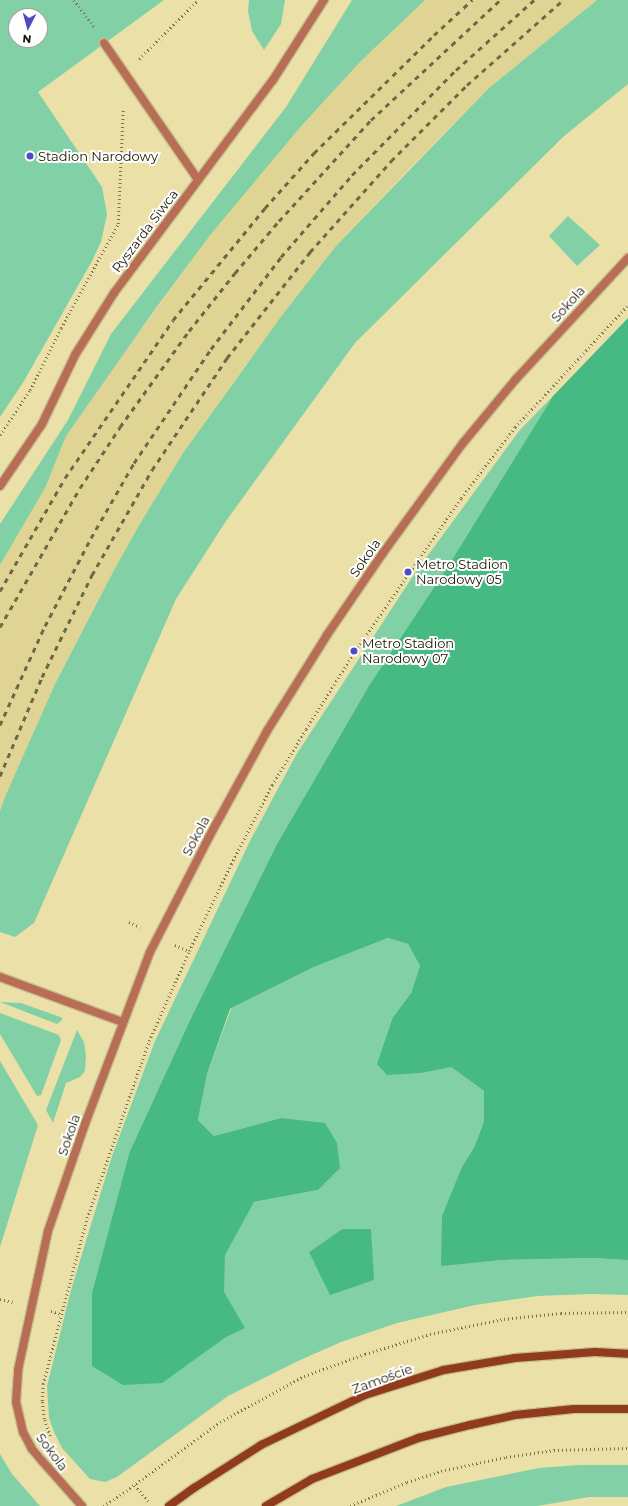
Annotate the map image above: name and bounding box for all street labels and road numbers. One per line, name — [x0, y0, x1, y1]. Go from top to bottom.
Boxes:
street label: Ryszarda Siwca — [109, 187, 181, 275]
street label: Sokola — [548, 283, 588, 325]
street label: Sokola — [346, 536, 384, 580]
street label: Sokola — [179, 813, 213, 859]
street label: Sokola — [55, 1112, 83, 1158]
street label: Zamoście — [350, 1361, 414, 1397]
street label: Sokola — [33, 1430, 71, 1474]

